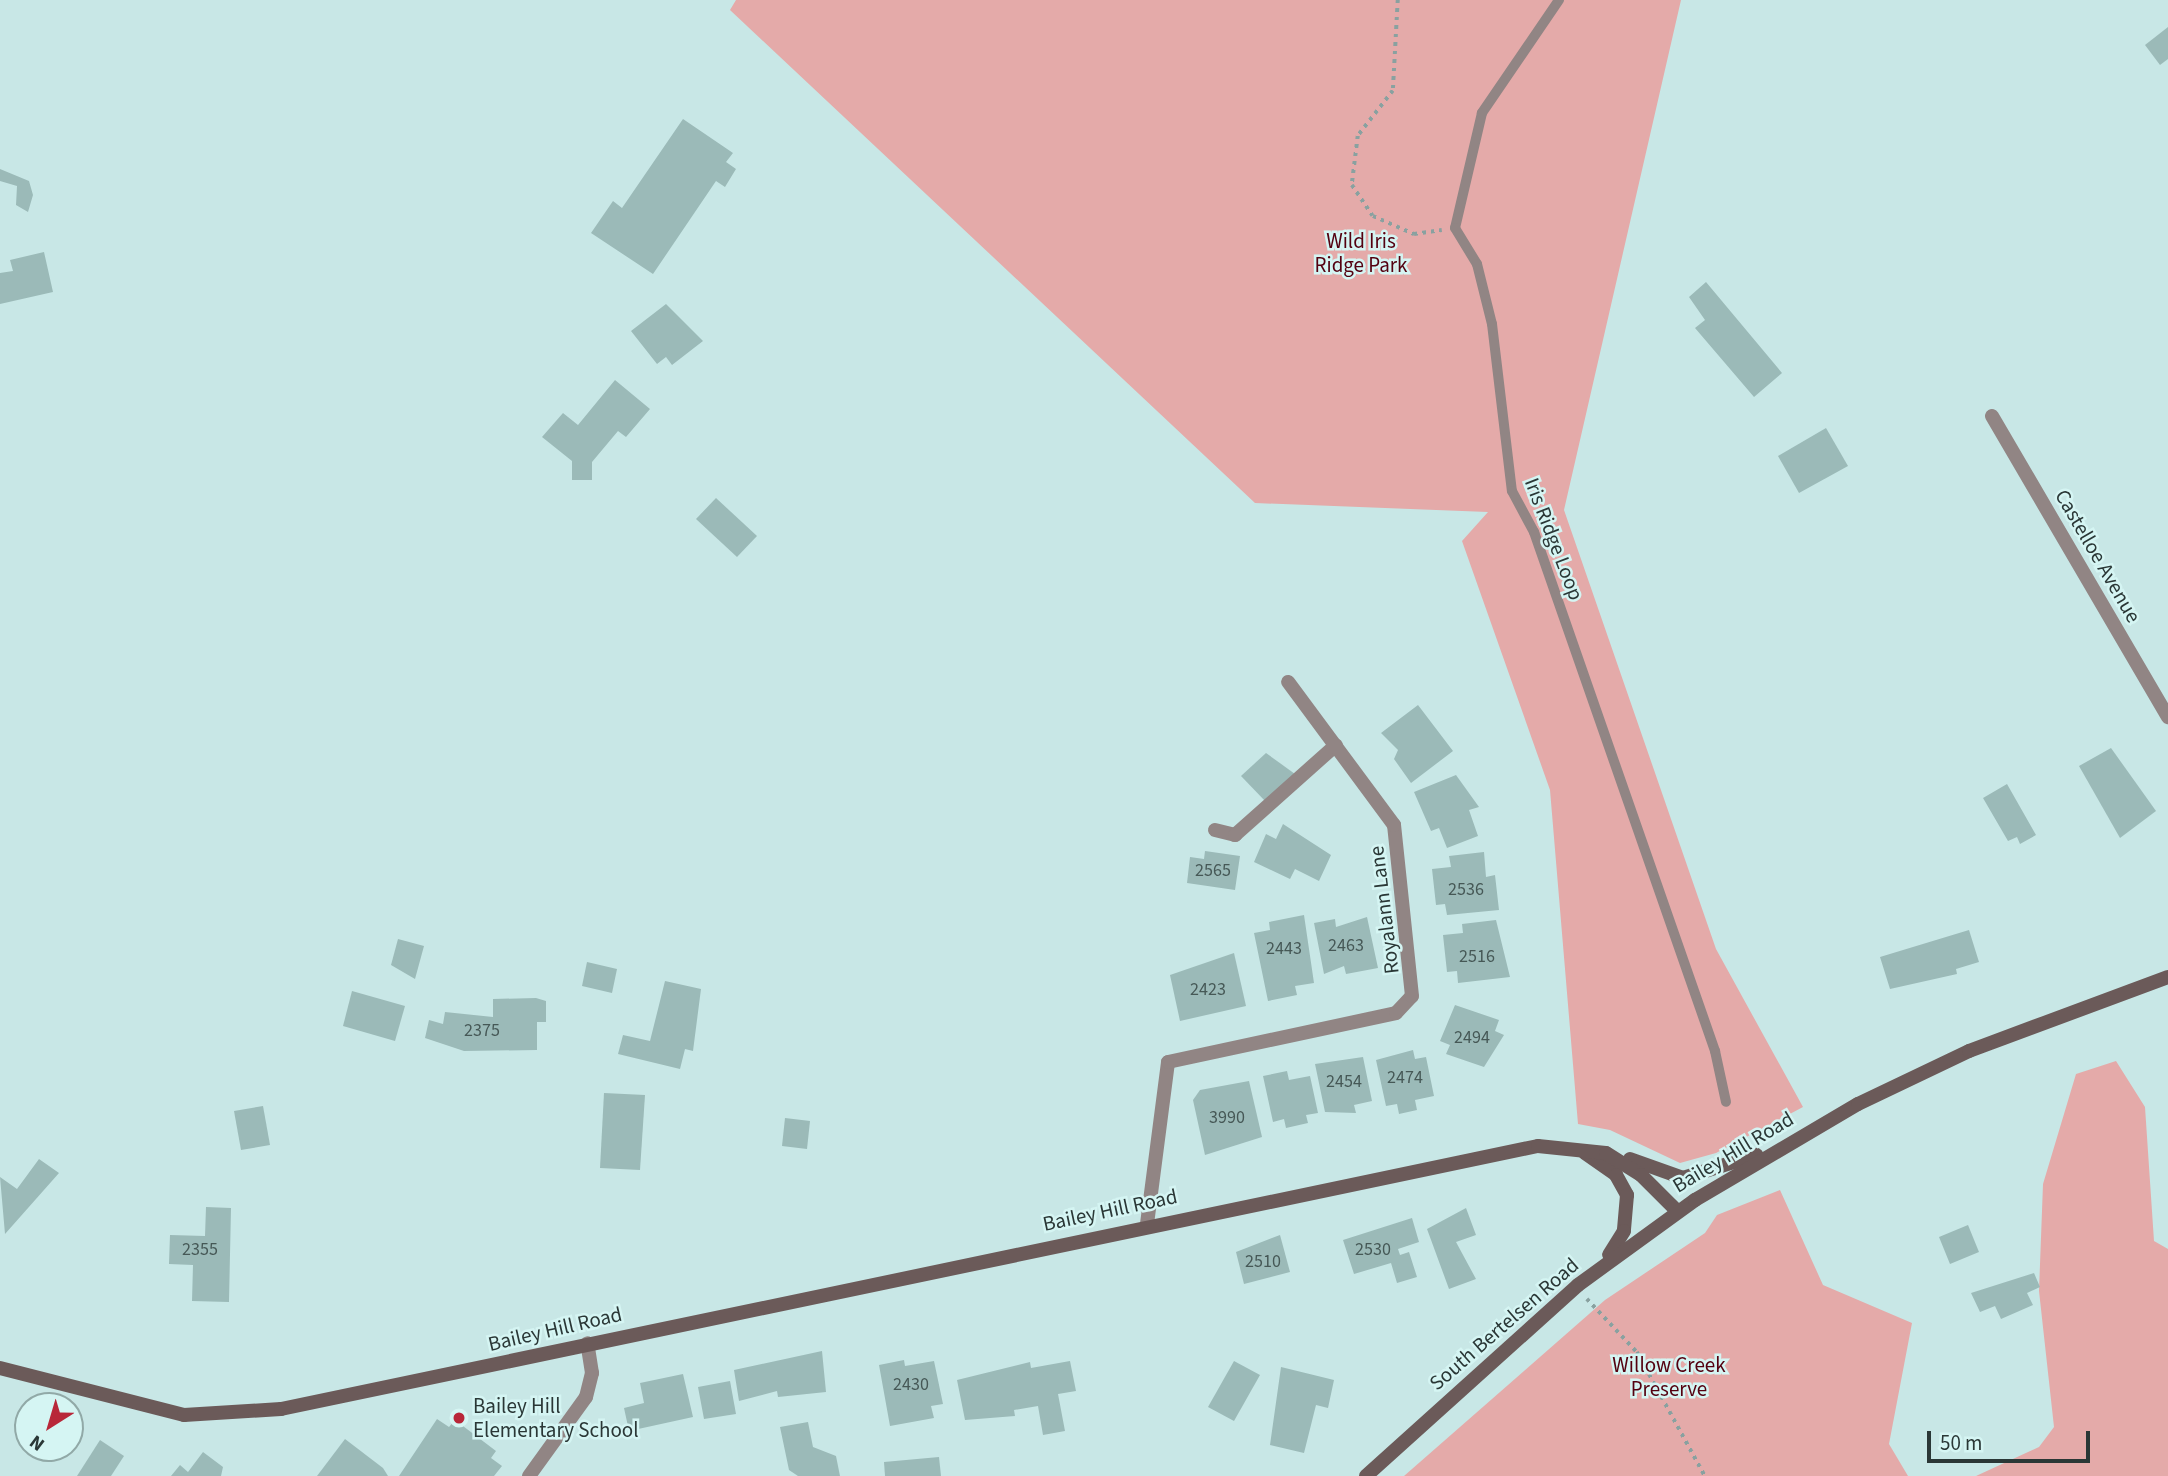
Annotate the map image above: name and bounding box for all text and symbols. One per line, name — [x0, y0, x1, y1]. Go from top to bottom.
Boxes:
park label: Wild Iris Ridge Park — [1315, 228, 1407, 278]
street label: Iris Ridge Loop — [1519, 474, 1589, 604]
street label: Castelloe Avenue — [2050, 485, 2146, 627]
street label: Royalann Lane — [1364, 845, 1404, 975]
house number: 2565 — [1195, 860, 1231, 882]
house number: 2536 — [1448, 879, 1484, 901]
house number: 2463 — [1328, 935, 1364, 957]
house number: 2443 — [1266, 938, 1302, 960]
house number: 2516 — [1459, 946, 1495, 968]
house number: 2423 — [1190, 979, 1226, 1001]
house number: 2375 — [464, 1020, 500, 1042]
house number: 2494 — [1454, 1027, 1490, 1049]
house number: 2474 — [1387, 1067, 1423, 1089]
house number: 2454 — [1326, 1071, 1362, 1093]
street label: Bailey Hill Road — [1668, 1106, 1798, 1198]
house number: 3990 — [1209, 1107, 1245, 1129]
street label: Bailey Hill Road — [1040, 1183, 1180, 1237]
house number: 2355 — [182, 1239, 218, 1261]
house number: 2530 — [1355, 1239, 1391, 1261]
house number: 2510 — [1245, 1251, 1281, 1273]
street label: South Bertelsen Road — [1424, 1252, 1584, 1396]
street label: Bailey Hill Road — [486, 1301, 624, 1357]
park label: Willow Creek Preserve — [1612, 1352, 1726, 1402]
house number: 2430 — [893, 1374, 929, 1396]
north arrow — [14, 1392, 84, 1462]
place label: Bailey Hill Elementary School — [473, 1393, 639, 1443]
marker: Bailey Hill Elementary School — [451, 1410, 467, 1426]
scale bar — [1930, 1416, 2093, 1460]
text: N — [24, 1428, 50, 1457]
text: 50 m — [1940, 1428, 1982, 1458]

